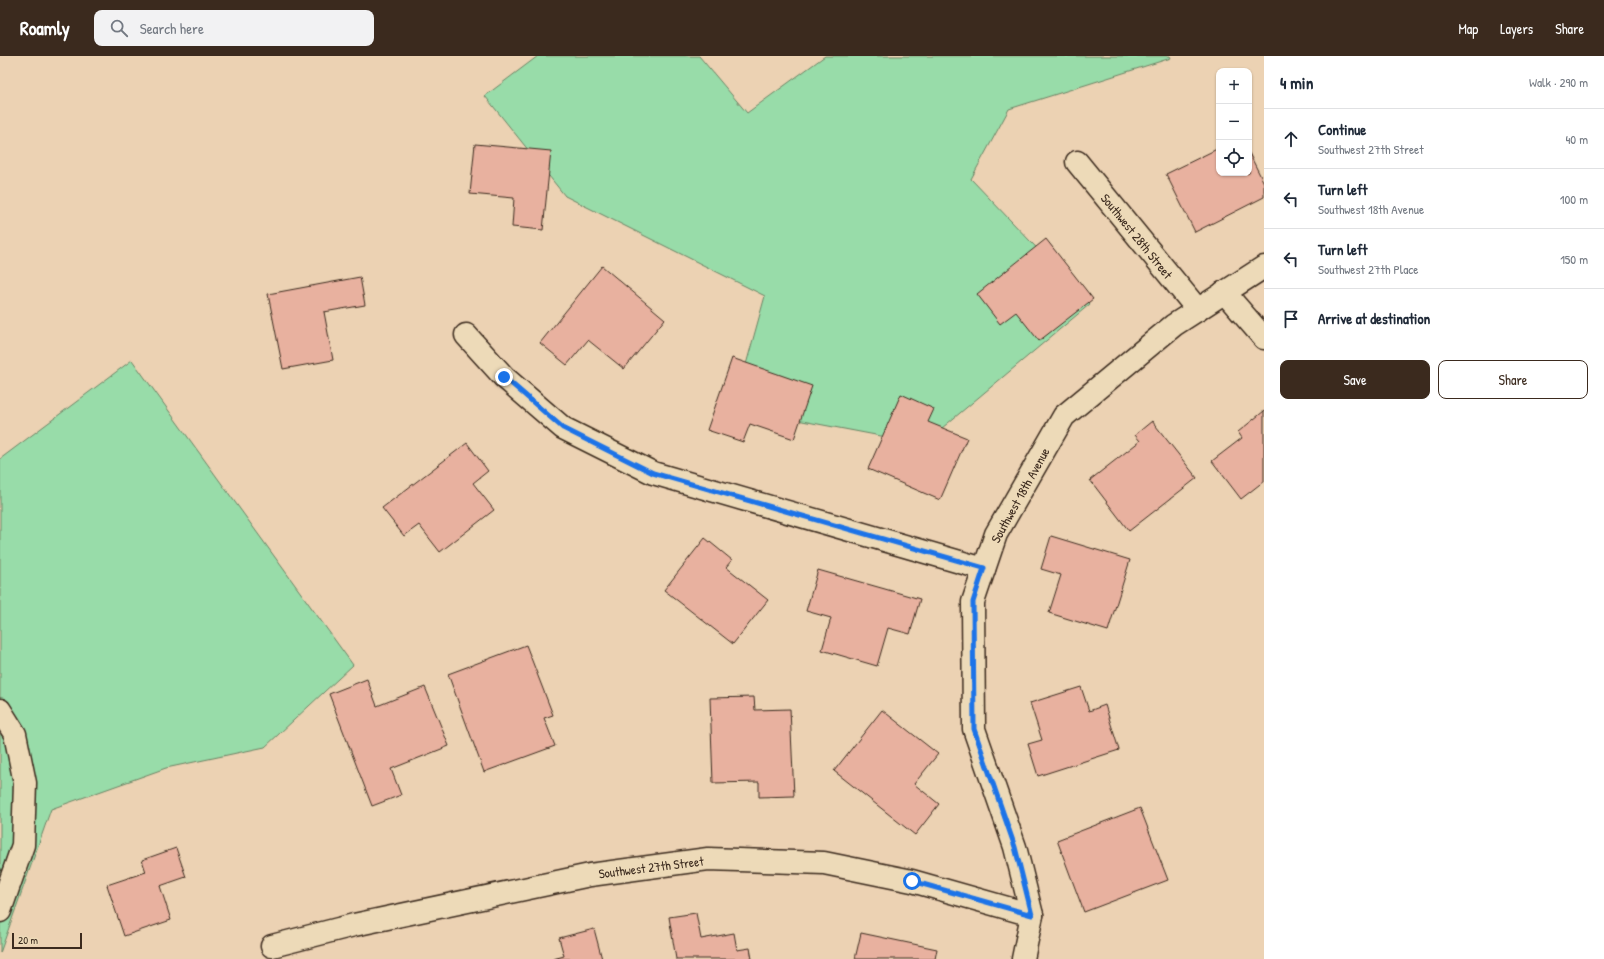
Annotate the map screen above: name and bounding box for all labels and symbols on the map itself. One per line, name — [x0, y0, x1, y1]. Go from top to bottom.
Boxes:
street label: Southwest 28th Street — [1097, 190, 1177, 283]
route end — [495, 368, 513, 386]
street label: Southwest 18th Avenue — [986, 444, 1054, 546]
street label: Southwest 27th Street — [597, 852, 705, 882]
route start — [903, 872, 921, 890]
scale bar — [12, 931, 82, 950]

